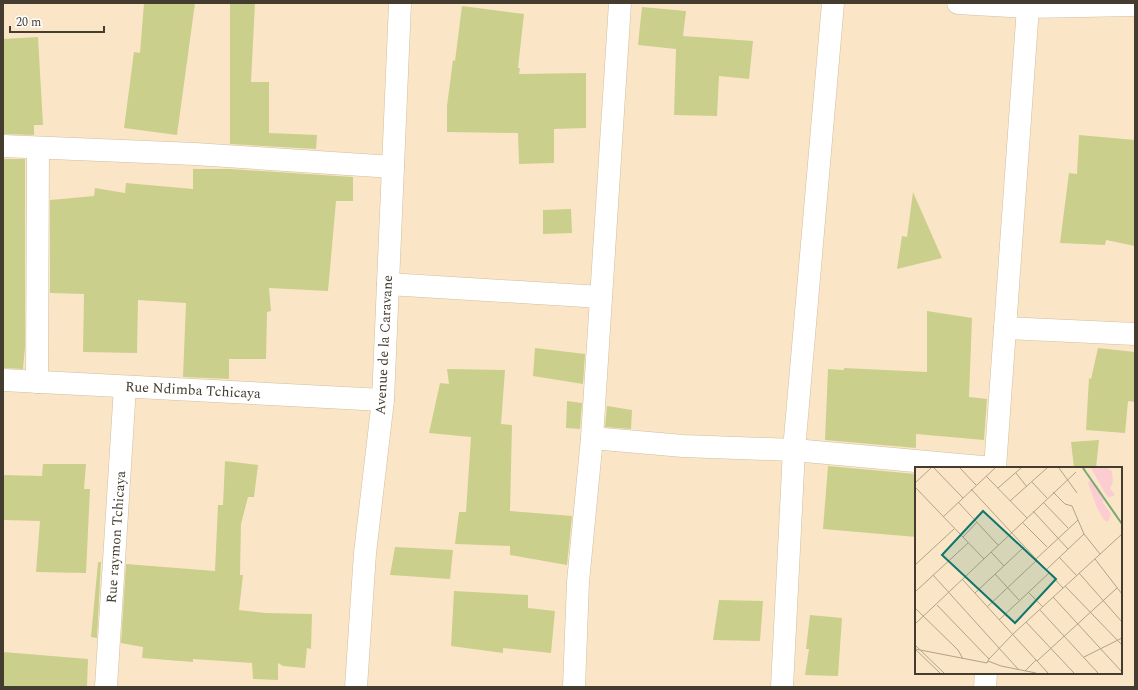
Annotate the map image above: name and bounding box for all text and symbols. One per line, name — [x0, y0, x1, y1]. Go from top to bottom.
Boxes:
scale bar — [10, 8, 104, 34]
text: 20 m — [16, 13, 41, 32]
street label: Avenue de la Caravane — [370, 274, 398, 416]
street label: Rue Ndimba Tchicaya — [125, 376, 262, 404]
inset map — [915, 467, 1122, 674]
street label: Rue raymon Tchicaya — [101, 470, 131, 604]

